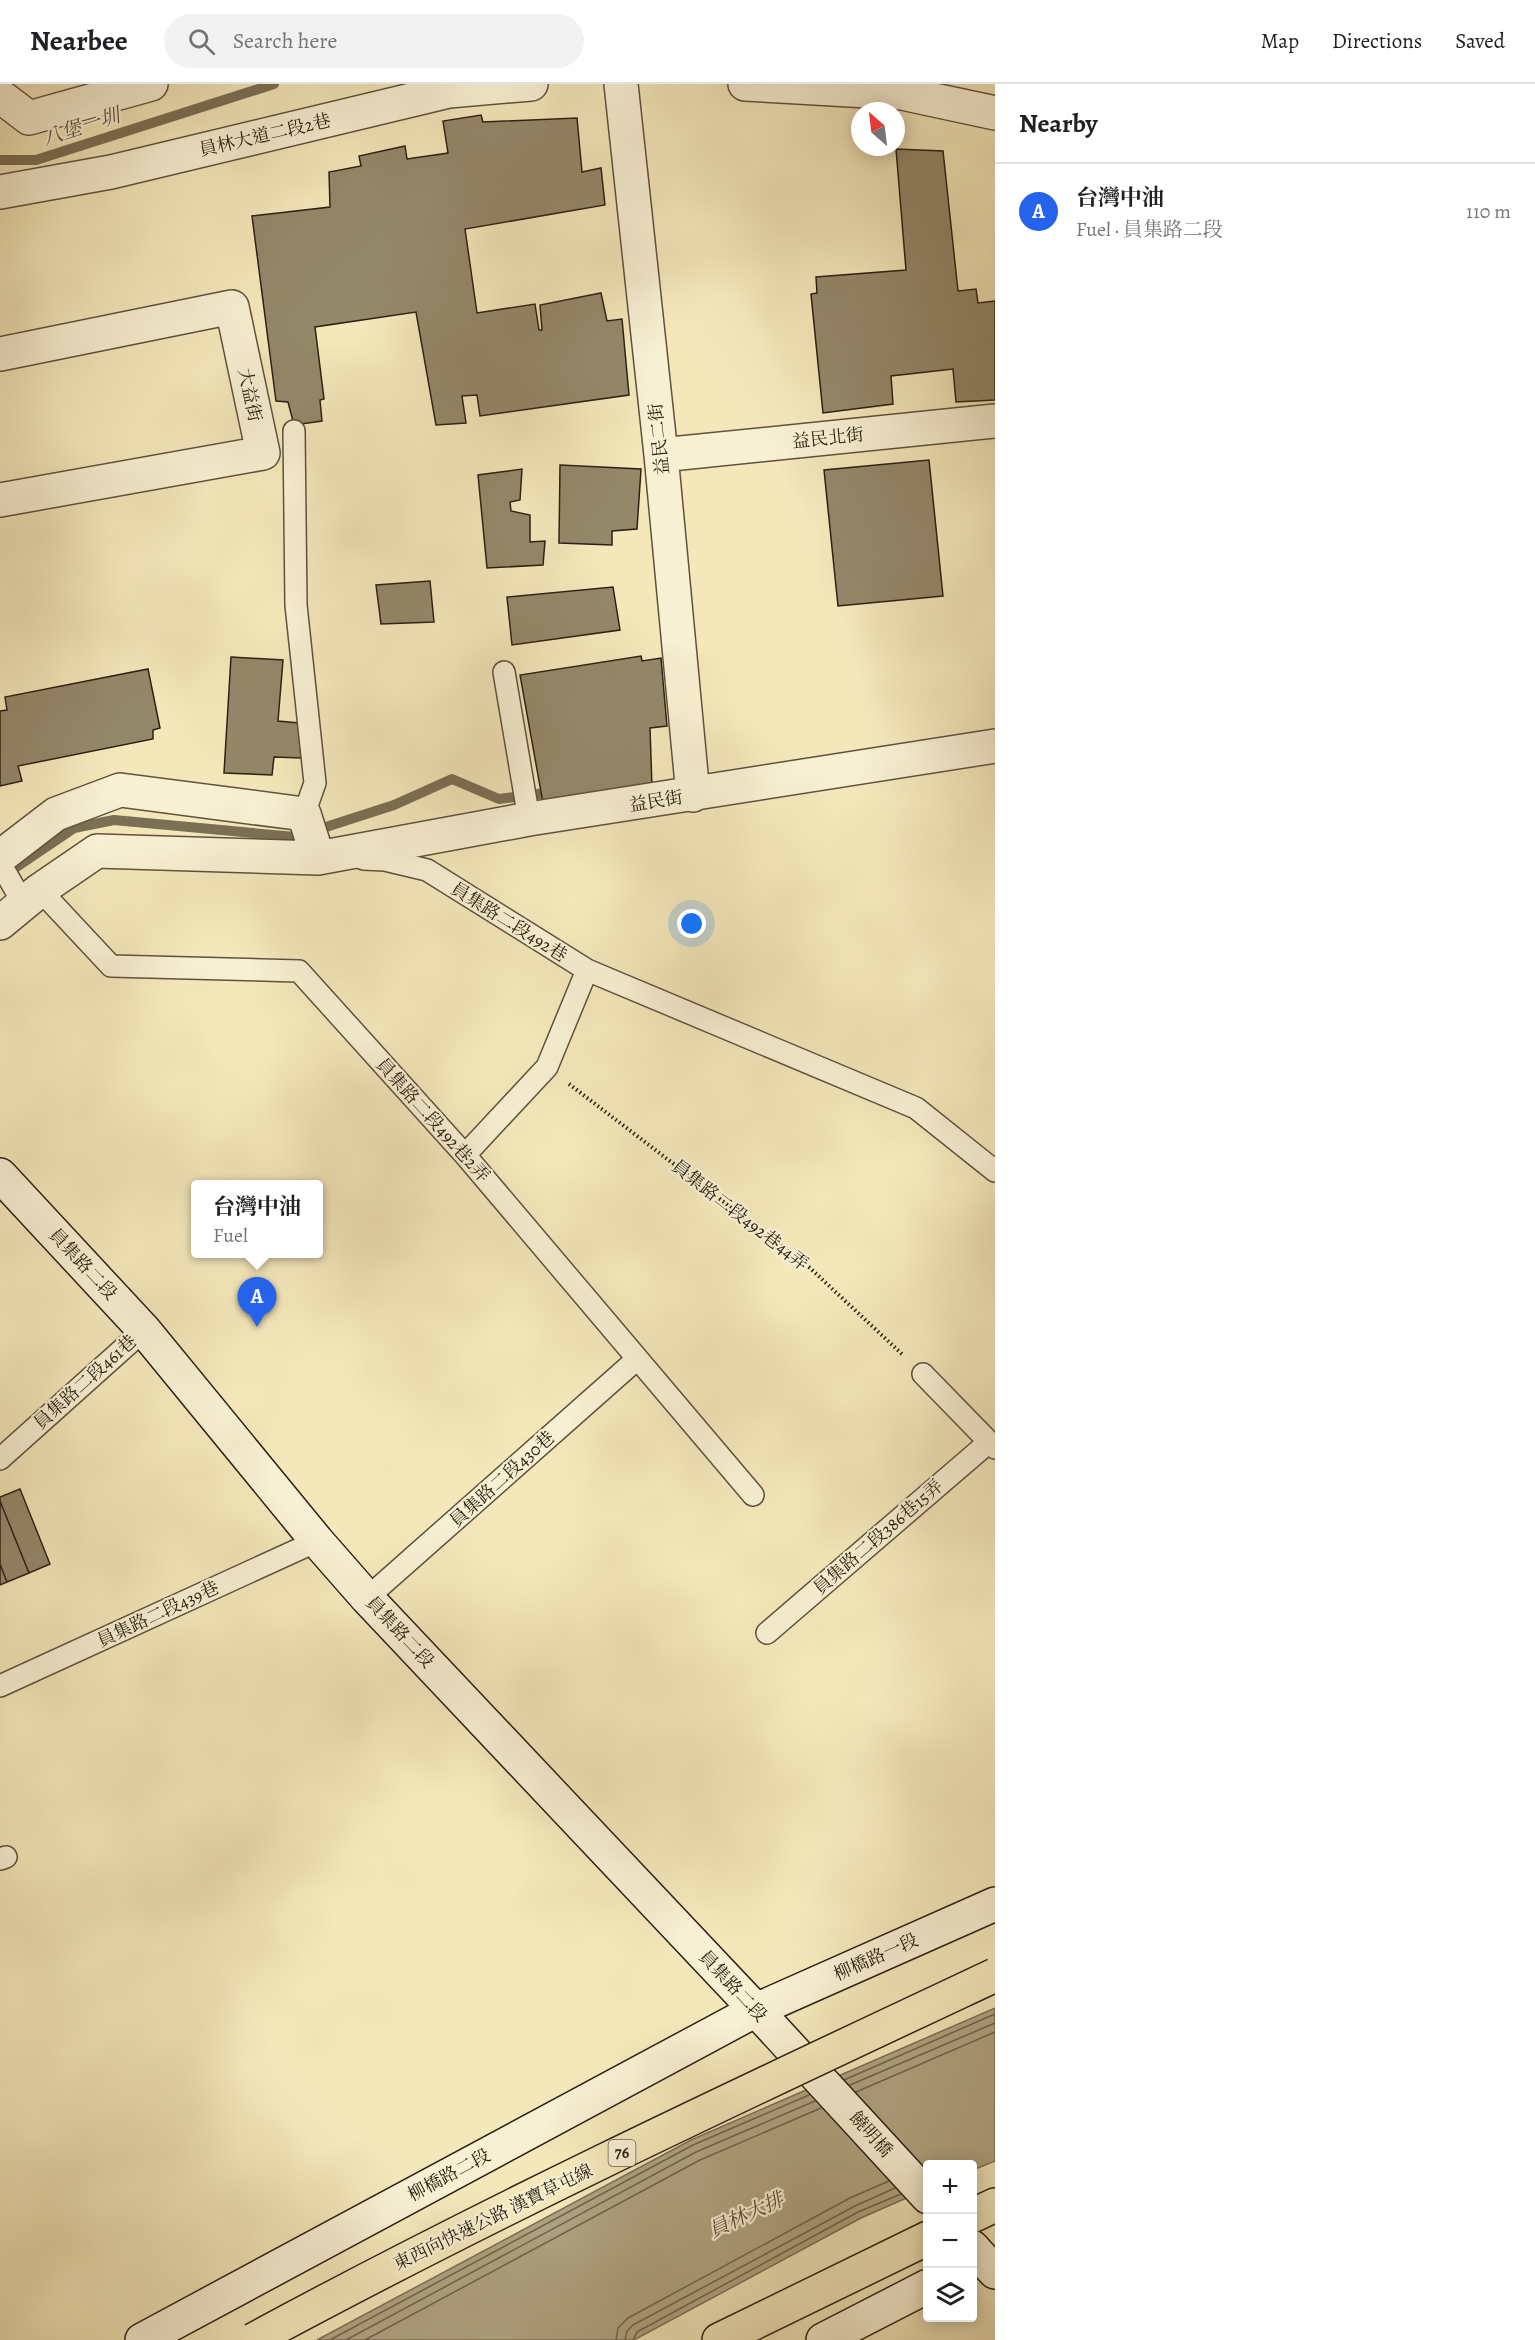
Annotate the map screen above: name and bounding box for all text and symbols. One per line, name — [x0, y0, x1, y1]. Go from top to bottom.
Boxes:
search box — [164, 14, 584, 68]
text: Nearbee — [30, 22, 128, 60]
icon: search — [185, 25, 218, 58]
text: Search here — [233, 26, 337, 56]
text: Map — [1261, 27, 1299, 55]
text: Directions — [1332, 27, 1422, 55]
text: Saved — [1455, 27, 1505, 55]
water label: 八堡一圳 — [39, 101, 126, 152]
north arrow — [851, 102, 905, 156]
text: Nearby — [1019, 106, 1098, 141]
street label: 員林大道二段2巷 — [197, 108, 333, 162]
text: 台灣中油 — [1076, 183, 1164, 213]
text: A — [1032, 198, 1045, 225]
text: 110 m — [1466, 198, 1511, 225]
text: Fuel · 員集路二段 — [1076, 216, 1223, 243]
street label: 大益街 — [233, 366, 267, 424]
street label: 益民二街 — [643, 402, 675, 476]
street label: 益民北街 — [791, 422, 865, 454]
street label: 益民街 — [627, 785, 685, 817]
street label: 員集路二段492巷 — [446, 877, 572, 967]
your location — [677, 909, 706, 938]
street label: 員集路二段492巷2弄 — [371, 1053, 495, 1187]
street label: 員集路二段492巷44弄 — [667, 1154, 813, 1276]
popup — [191, 1180, 323, 1258]
text: 台灣中油 — [213, 1192, 301, 1222]
text: Fuel — [213, 1222, 248, 1249]
street label: 員集路二段 — [44, 1223, 122, 1305]
pin: A — [238, 1278, 276, 1327]
street label: 員集路二段461巷 — [28, 1329, 142, 1435]
street label: 員集路二段430巷 — [444, 1426, 560, 1532]
street label: 員集路二段386巷15弄 — [808, 1474, 948, 1600]
street label: 員集路二段439巷 — [93, 1575, 223, 1653]
street label: 員集路二段 — [361, 1591, 439, 1673]
street label: 柳橋路一段 — [830, 1928, 922, 1986]
street label: 員集路二段 — [694, 1945, 772, 2027]
street label: 饒明橋 — [844, 2106, 898, 2162]
road number: 76 — [608, 2140, 636, 2166]
street label: 柳橋路二段 — [404, 2143, 494, 2207]
street label: 東西向快速公路 漢寶草屯線 — [389, 2158, 597, 2276]
map controls — [923, 2160, 977, 2322]
button: + — [923, 2160, 977, 2214]
water label: 員林大排 — [704, 2185, 791, 2244]
button: − — [923, 2214, 977, 2268]
button: layers — [923, 2268, 977, 2322]

